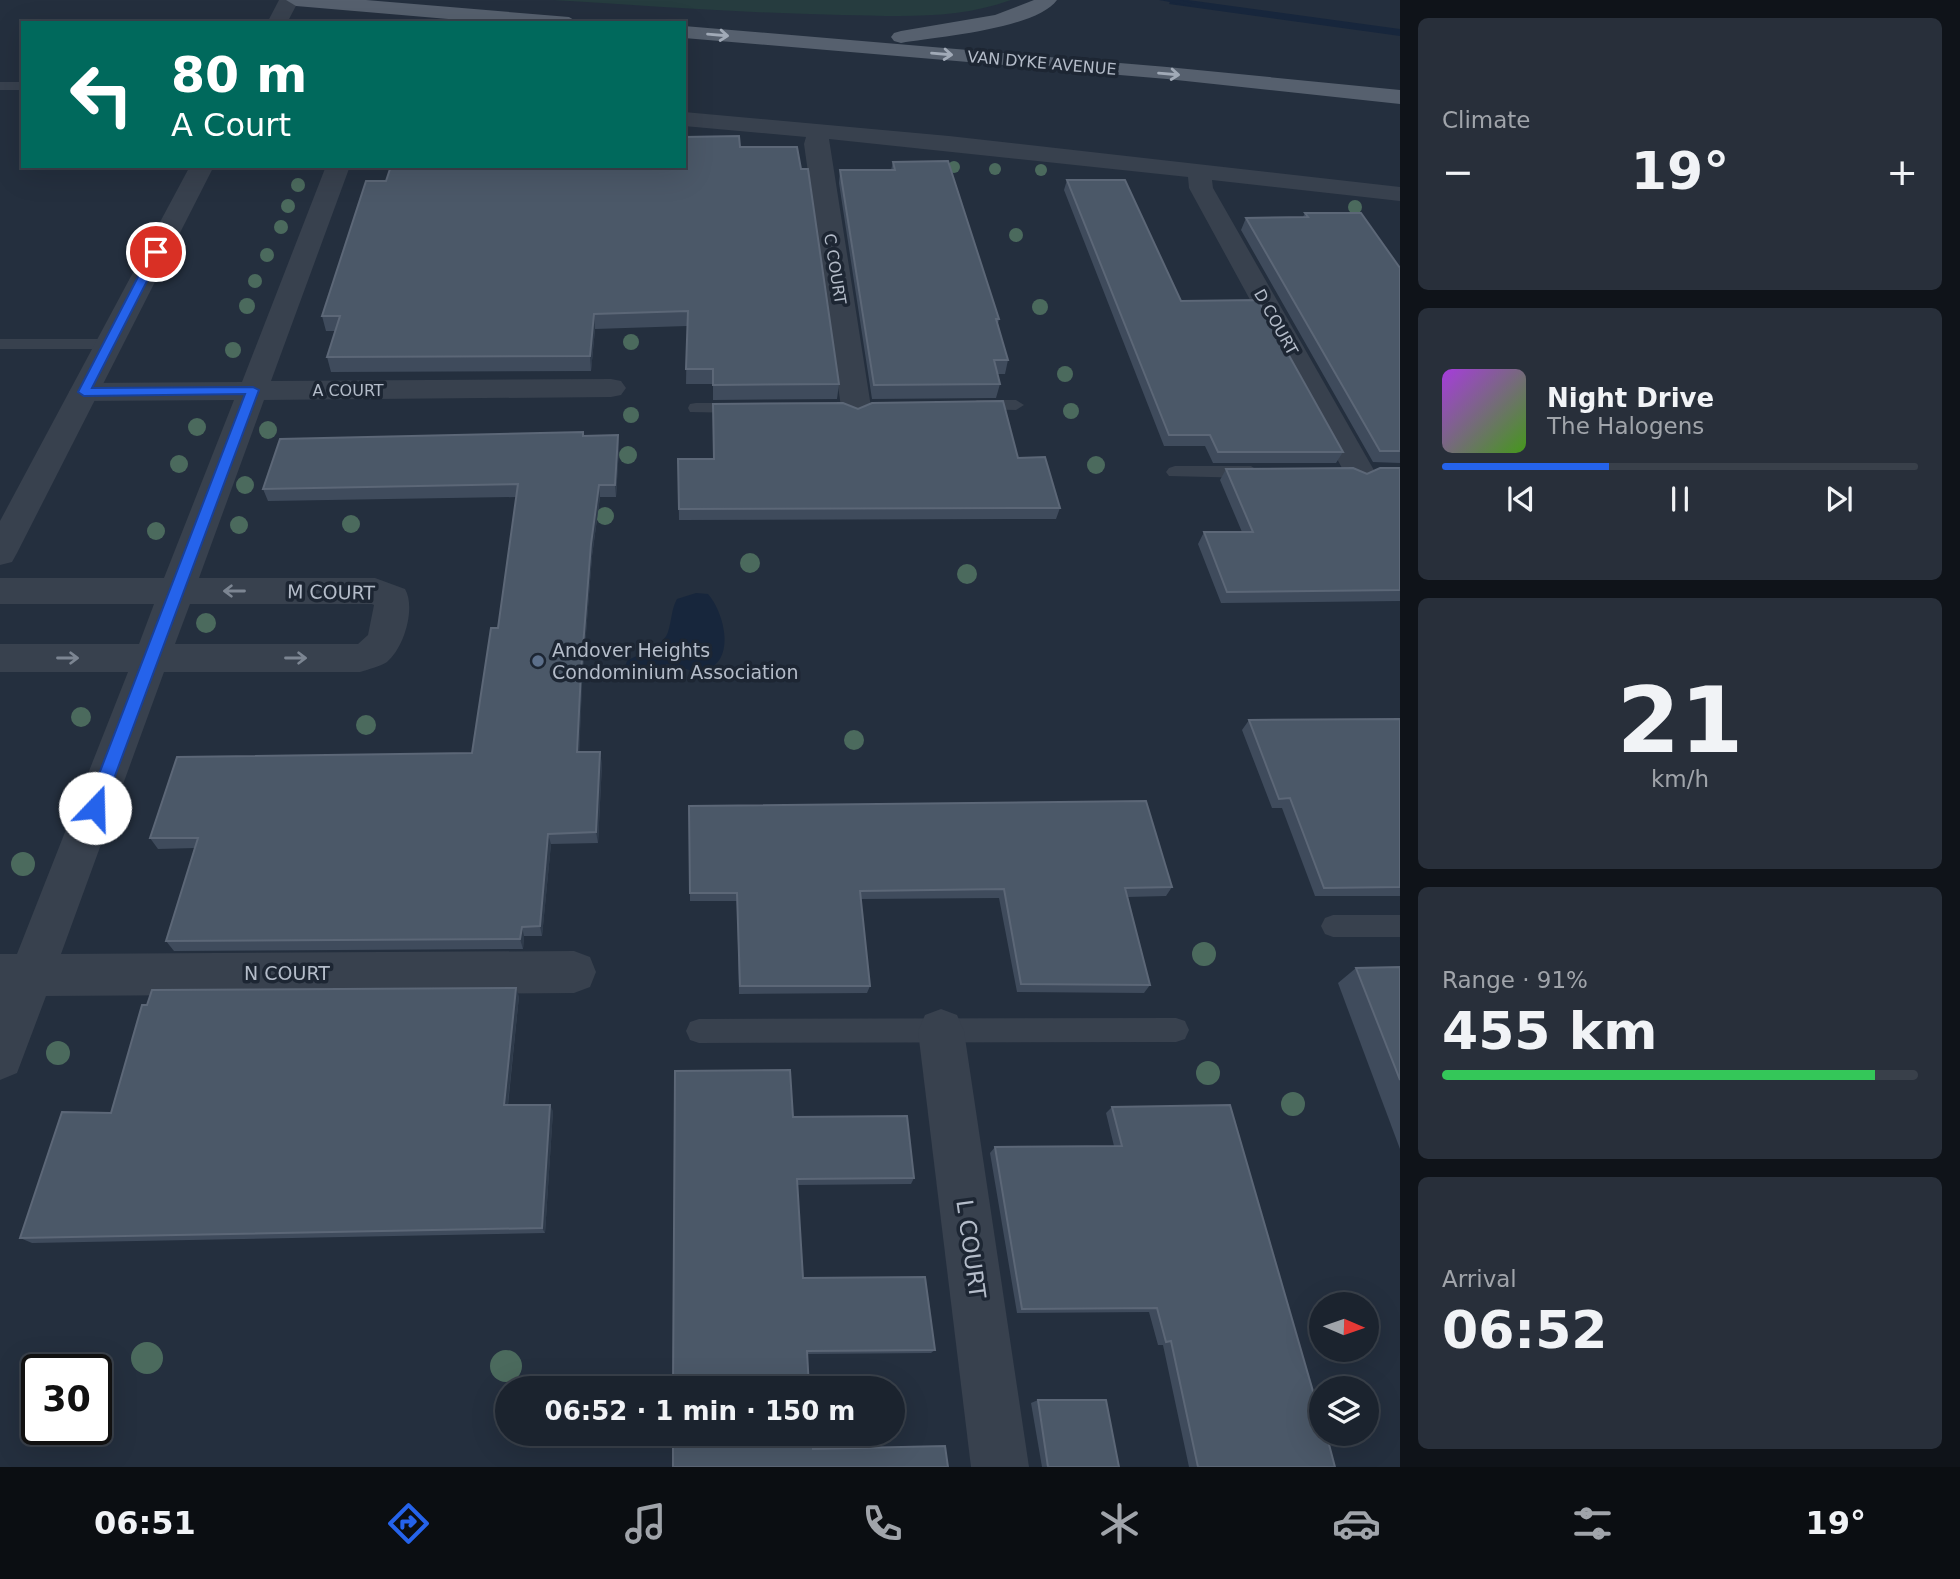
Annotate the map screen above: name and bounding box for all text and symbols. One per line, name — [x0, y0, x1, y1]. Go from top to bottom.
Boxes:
one-way arrow — [706, 29, 729, 42]
text: 80 m — [171, 47, 307, 104]
street label: VAN DYKE AVENUE — [967, 47, 1117, 79]
one-way arrow — [931, 48, 953, 61]
icon: left — [56, 49, 147, 140]
one-way arrow — [1157, 68, 1180, 81]
text: A Court — [171, 106, 291, 144]
text: Climate — [1442, 107, 1531, 133]
text: 19° — [1631, 141, 1729, 201]
text: − — [1442, 150, 1474, 194]
text: + — [1886, 150, 1918, 194]
pin — [126, 222, 186, 282]
street label: C COURT — [820, 232, 850, 306]
icon: arrive — [137, 233, 175, 271]
street label: D COURT — [1250, 286, 1302, 359]
street label: A COURT — [312, 381, 384, 400]
text: Night Drive — [1547, 383, 1714, 413]
text: The Halogens — [1547, 413, 1704, 439]
icon: previous — [1502, 480, 1540, 518]
icon: pause — [1661, 480, 1699, 518]
icon: next — [1820, 480, 1858, 518]
street label: M COURT — [287, 580, 376, 604]
one-way arrow — [222, 584, 245, 598]
place label: Andover Heights Condominium Association — [552, 639, 799, 683]
one-way arrow — [56, 651, 79, 665]
one-way arrow — [284, 651, 307, 665]
marker: Andover Heights Condominium Association — [530, 653, 546, 669]
text: 21 — [1617, 668, 1743, 773]
text: km/h — [1651, 766, 1709, 792]
position arrow — [58, 771, 132, 845]
street label: N COURT — [244, 962, 330, 984]
text: Range · 91% — [1442, 967, 1588, 993]
text: 455 km — [1442, 1001, 1657, 1061]
street label: L COURT — [951, 1198, 991, 1301]
text: Arrival — [1442, 1266, 1517, 1292]
north arrow — [1309, 1292, 1379, 1362]
map controls — [1309, 1292, 1379, 1446]
text: 06:52 — [1442, 1300, 1608, 1360]
speed limit sign: 30 — [21, 1354, 112, 1445]
button: layers — [1309, 1376, 1379, 1446]
text: 06:52 · 1 min · 150 m — [545, 1396, 855, 1426]
icon: directions — [384, 1499, 433, 1548]
icon: music — [621, 1499, 670, 1548]
icon: phone — [858, 1499, 907, 1548]
icon: climate — [1095, 1499, 1144, 1548]
icon: car — [1332, 1499, 1381, 1548]
icon: filters — [1568, 1499, 1617, 1548]
text: 06:51 — [94, 1504, 196, 1542]
text: 19° — [1805, 1504, 1866, 1542]

